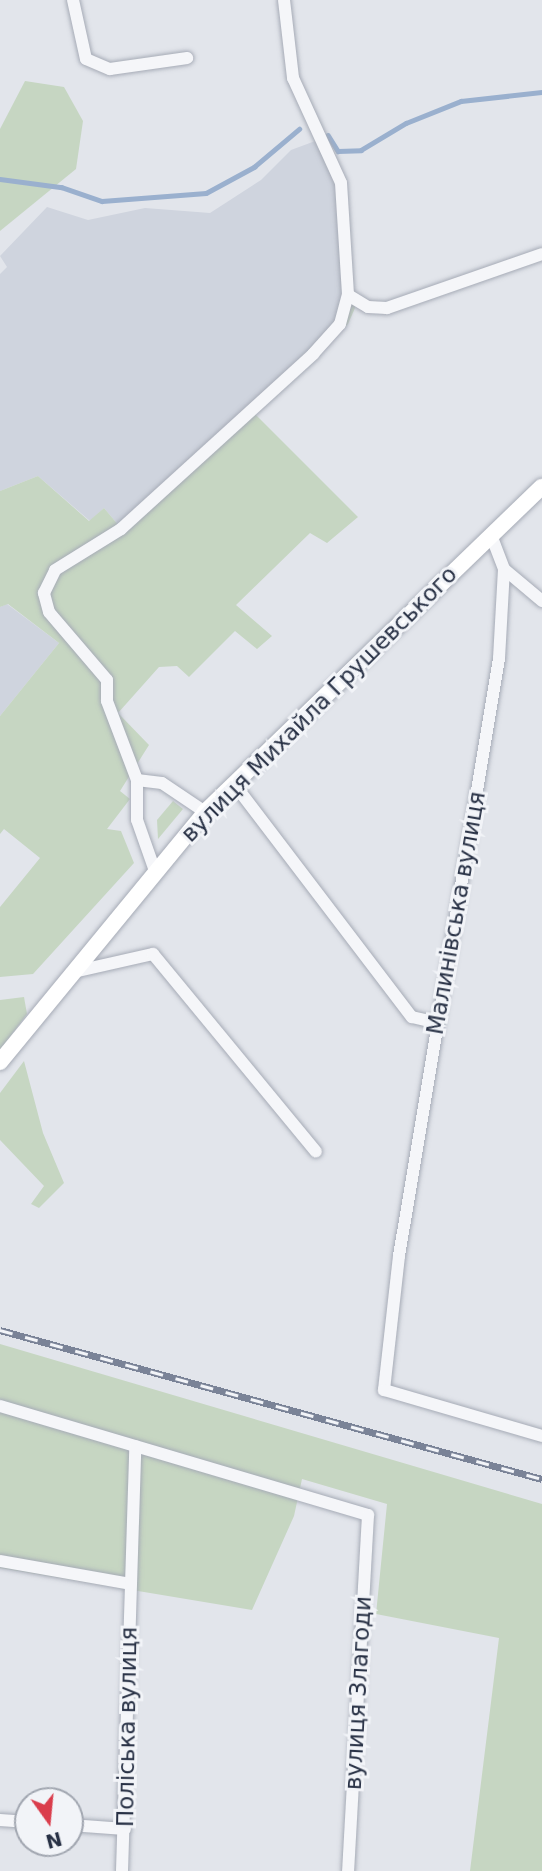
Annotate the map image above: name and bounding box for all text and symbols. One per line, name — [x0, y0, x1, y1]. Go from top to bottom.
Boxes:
street label: вулиця Михайла Грушевського — [175, 560, 463, 848]
street label: Малинівська вулиця — [421, 789, 491, 1037]
street label: вулиця Злагоди — [339, 1595, 377, 1791]
street label: Поліська вулиця — [111, 1627, 143, 1827]
north arrow — [14, 1787, 84, 1857]
text: N — [43, 1828, 64, 1853]

